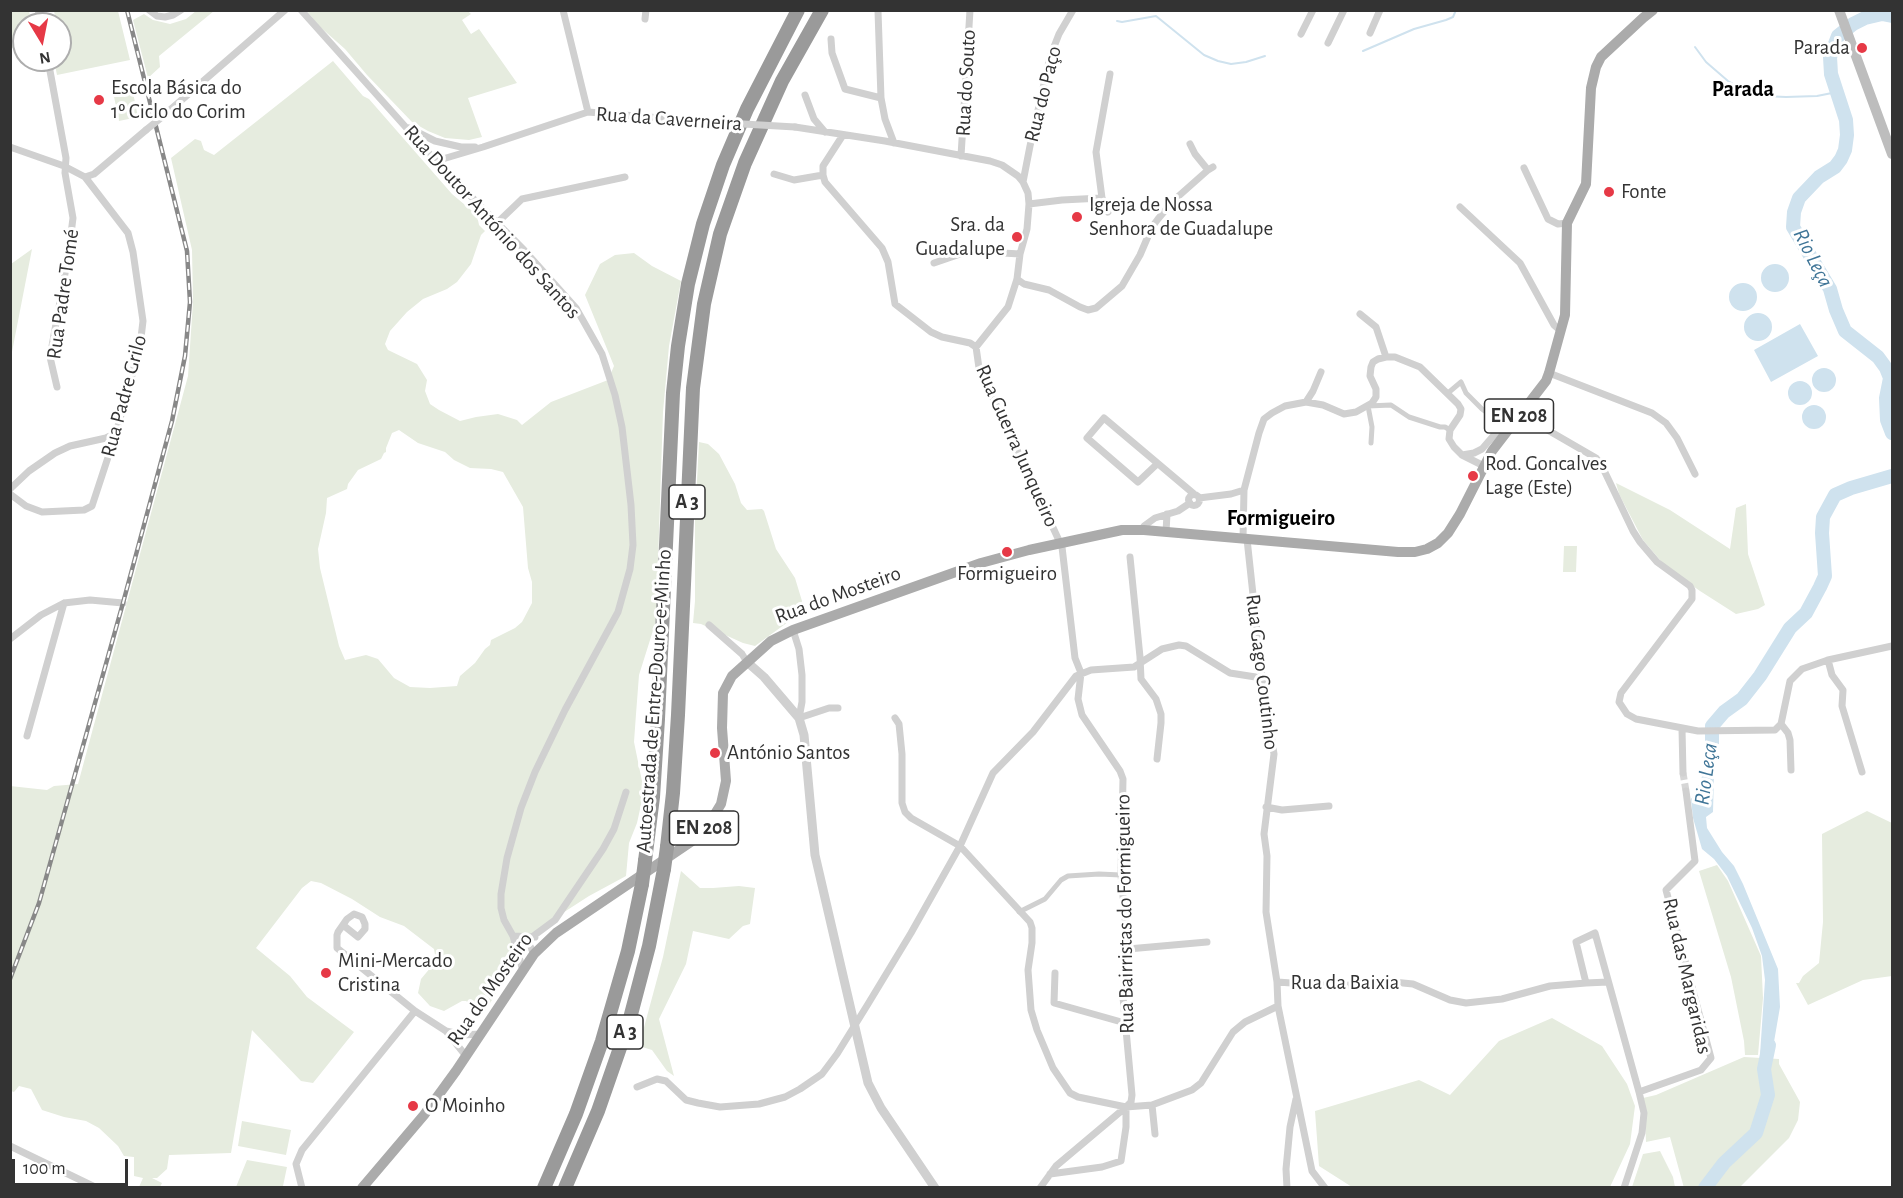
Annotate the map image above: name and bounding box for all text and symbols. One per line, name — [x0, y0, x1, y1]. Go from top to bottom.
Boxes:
north arrow — [12, 12, 72, 72]
street label: Rua do Souto — [951, 29, 981, 137]
place label: Parada — [1793, 35, 1850, 61]
marker: Parada — [1855, 41, 1869, 55]
street label: Rua do Paço — [1019, 43, 1067, 145]
text: N — [38, 49, 52, 67]
place label: Escola Básica do 1º Ciclo do Corim — [111, 75, 246, 125]
district label: Parada — [1712, 76, 1774, 102]
marker: Escola Básica do 1º Ciclo do Corim — [92, 93, 106, 107]
street label: Rua da Caverneira — [595, 101, 743, 137]
street label: Rua Doutor António dos Santos — [398, 120, 586, 324]
place label: Fonte — [1621, 179, 1666, 205]
marker: Fonte — [1602, 185, 1616, 199]
place label: Igreja de Nossa Senhora de Guadalupe — [1089, 192, 1273, 242]
marker: Igreja de Nossa Senhora de Guadalupe — [1070, 210, 1084, 224]
place label: Sra. da Guadalupe — [916, 212, 1005, 262]
water label: Rio Leça — [1787, 224, 1839, 292]
street label: Rua Padre Tomé — [41, 227, 85, 361]
marker: Sra. da Guadalupe — [1010, 230, 1024, 244]
street label: Rua Padre Grilo — [96, 332, 152, 460]
street label: Rua Guerra Junqueiro — [970, 361, 1064, 531]
road number: EN 208 — [1484, 399, 1553, 433]
place label: Rod. Goncalves Lage (Este) — [1485, 451, 1607, 501]
marker: Rod. Goncalves Lage (Este) — [1466, 469, 1480, 483]
road number: A 3 — [669, 485, 705, 519]
district label: Formigueiro — [1227, 505, 1335, 531]
marker: Formigueiro — [1000, 545, 1014, 559]
street label: Autoestrada de Entre-Douro-e-Minho — [631, 548, 677, 854]
street label: Rua do Mosteiro — [772, 561, 904, 629]
place label: Formigueiro — [957, 561, 1057, 587]
street label: Rua Gago Coutinho — [1240, 593, 1284, 751]
place label: António Santos — [727, 740, 850, 766]
water label: Rio Leça — [1689, 741, 1723, 807]
marker: António Santos — [708, 746, 722, 760]
street label: Rua Bairristas do Formigueiro — [1110, 794, 1140, 1034]
road number: EN 208 — [670, 811, 738, 845]
street label: Rua das Margaridas — [1657, 896, 1717, 1056]
street label: Rua do Mosteiro — [442, 928, 538, 1050]
place label: Mini-Mercado Cristina — [338, 948, 453, 998]
marker: Mini-Mercado Cristina — [319, 966, 333, 980]
street label: Rua da Baixia — [1290, 970, 1400, 996]
road number: A 3 — [607, 1015, 643, 1049]
place label: O Moinho — [425, 1093, 505, 1119]
marker: O Moinho — [406, 1099, 420, 1113]
scale bar — [15, 1147, 130, 1185]
text: 100 m — [23, 1160, 66, 1178]

